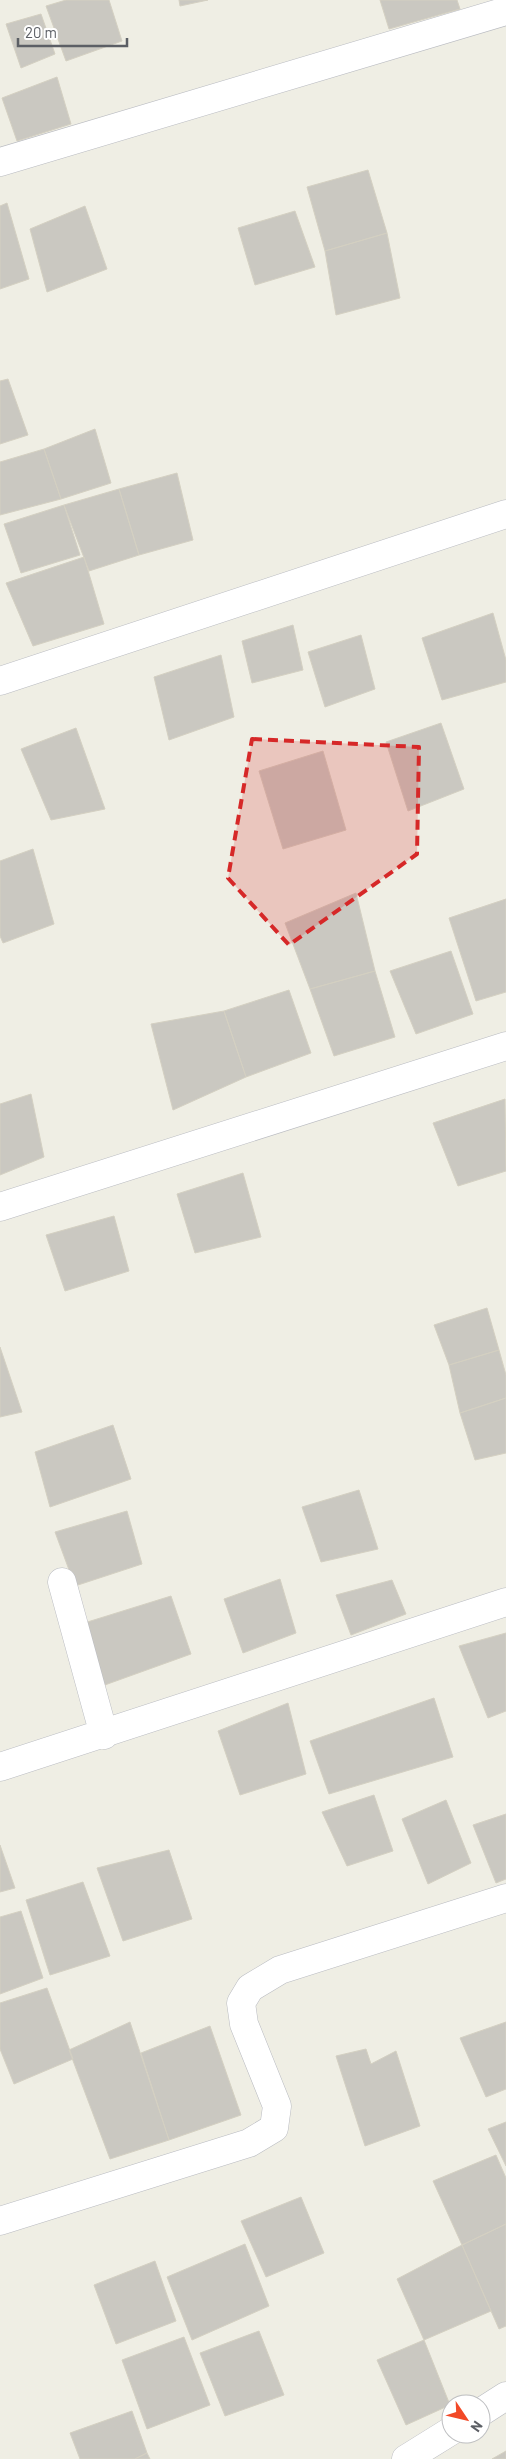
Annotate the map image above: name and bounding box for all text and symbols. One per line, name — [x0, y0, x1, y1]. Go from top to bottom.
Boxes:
scale bar — [18, 15, 126, 47]
text: 20 m — [25, 23, 57, 41]
north arrow — [441, 2394, 491, 2444]
text: N — [467, 2418, 487, 2435]

